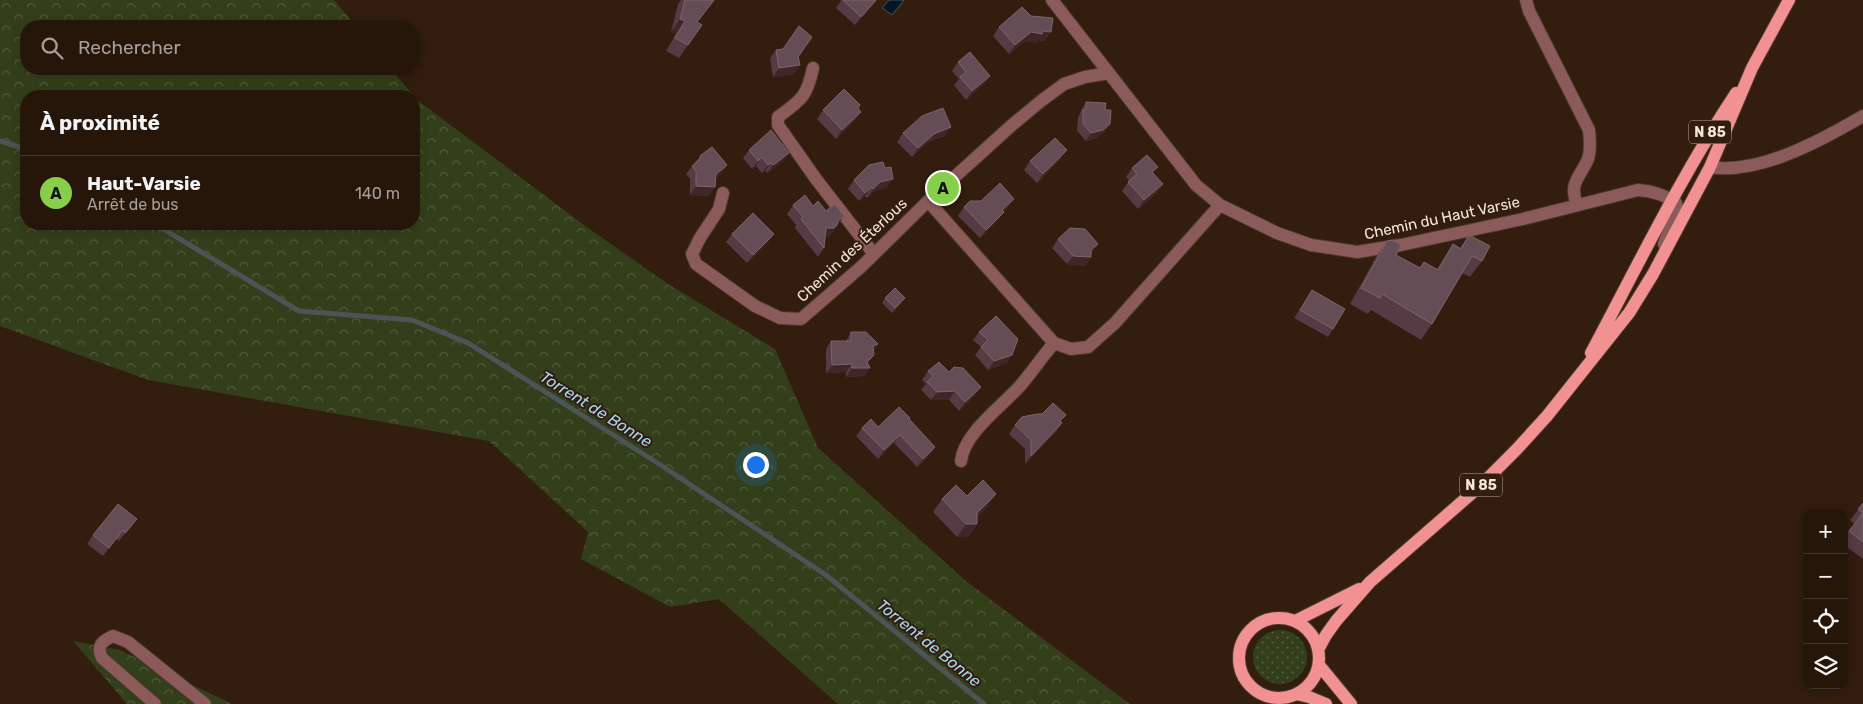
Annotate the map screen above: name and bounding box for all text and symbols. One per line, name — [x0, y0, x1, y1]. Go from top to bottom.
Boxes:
search box — [20, 20, 420, 75]
icon: search — [38, 34, 66, 62]
text: Rechercher — [78, 36, 181, 59]
text: À proximité — [40, 110, 160, 135]
road number: N 85 — [1689, 120, 1731, 144]
pin: A — [927, 169, 959, 207]
text: Haut-Varsie — [87, 172, 201, 195]
text: A — [50, 184, 62, 203]
text: 140 m — [355, 184, 400, 203]
street label: Chemin du Haut Varsie — [1363, 193, 1521, 243]
street label: Chemin des Éterlous — [793, 194, 911, 306]
text: Arrêt de bus — [87, 195, 179, 214]
water label: Torrent de Bonne — [537, 367, 656, 451]
your location — [743, 452, 769, 478]
road number: N 85 — [1460, 474, 1502, 496]
map controls — [1803, 509, 1848, 689]
button: + — [1803, 509, 1848, 554]
button: − — [1803, 554, 1848, 599]
water label: Torrent de Bonne — [873, 595, 985, 691]
button: locate — [1803, 599, 1848, 644]
button: layers — [1803, 644, 1848, 689]

